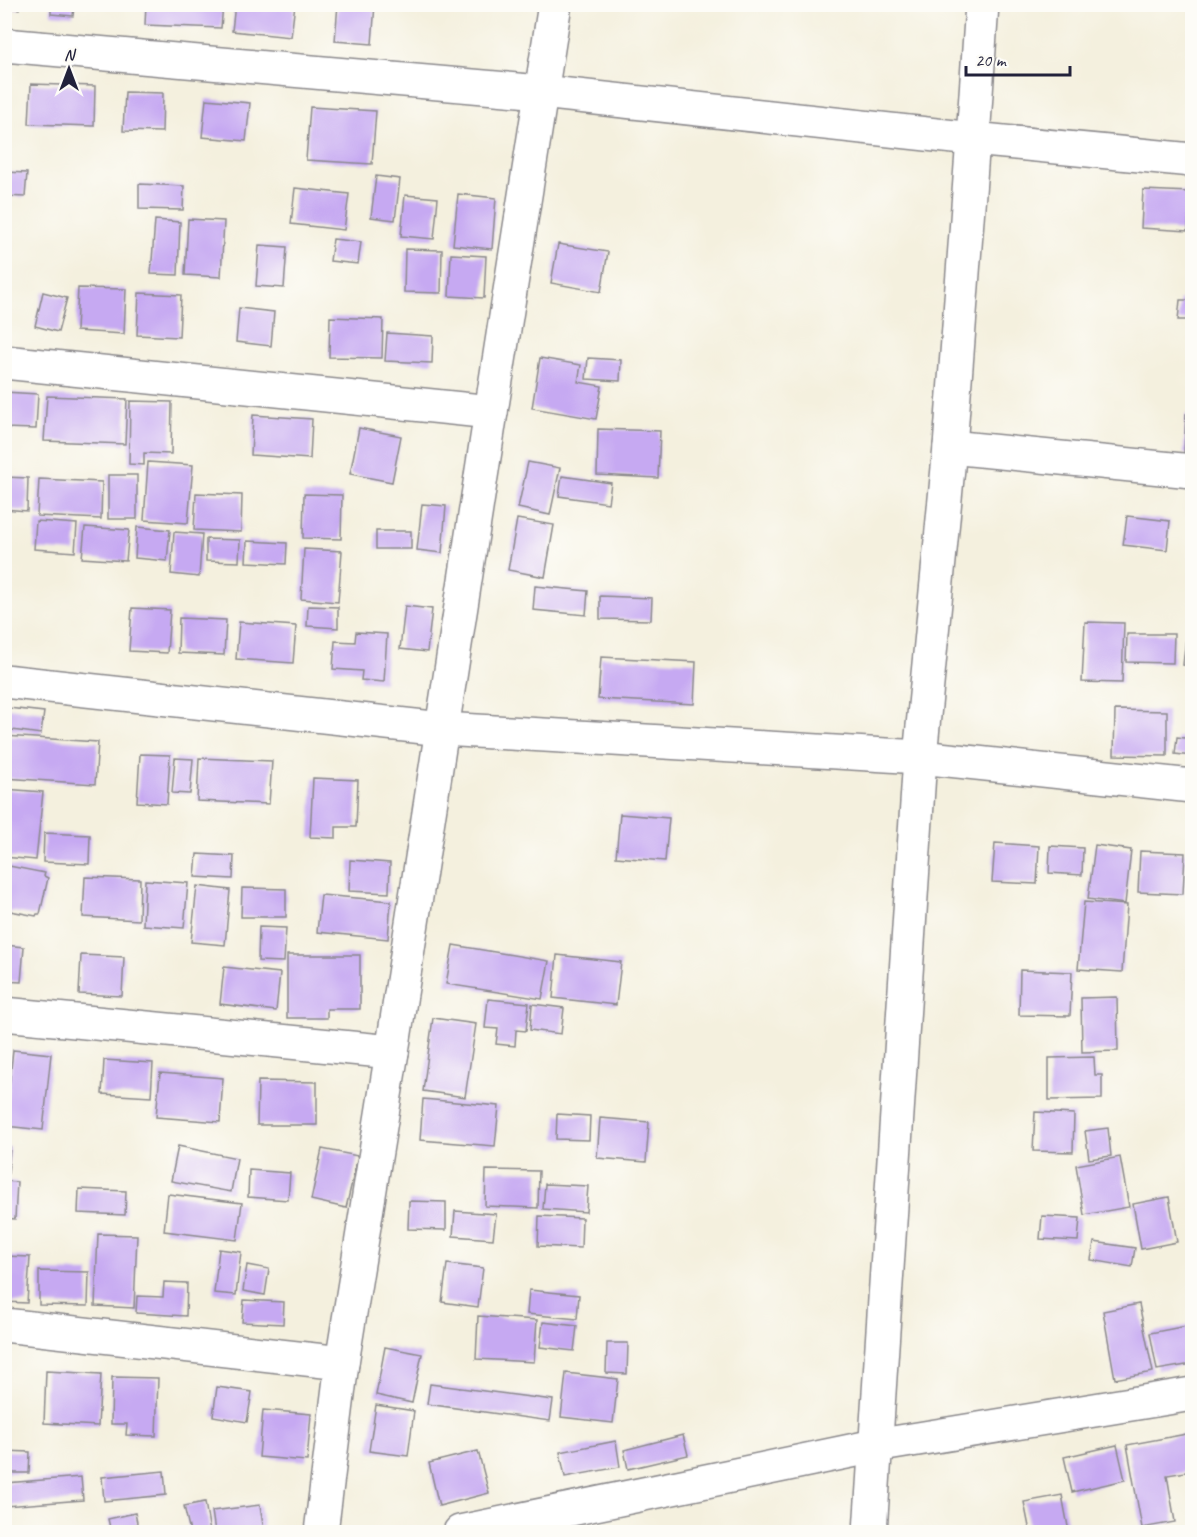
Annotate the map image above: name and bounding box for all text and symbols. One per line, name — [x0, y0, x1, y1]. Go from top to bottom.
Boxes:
north arrow — [39, 39, 99, 99]
scale bar — [966, 39, 1070, 77]
text: N — [64, 45, 77, 65]
text: 20 m — [975, 49, 1008, 71]

